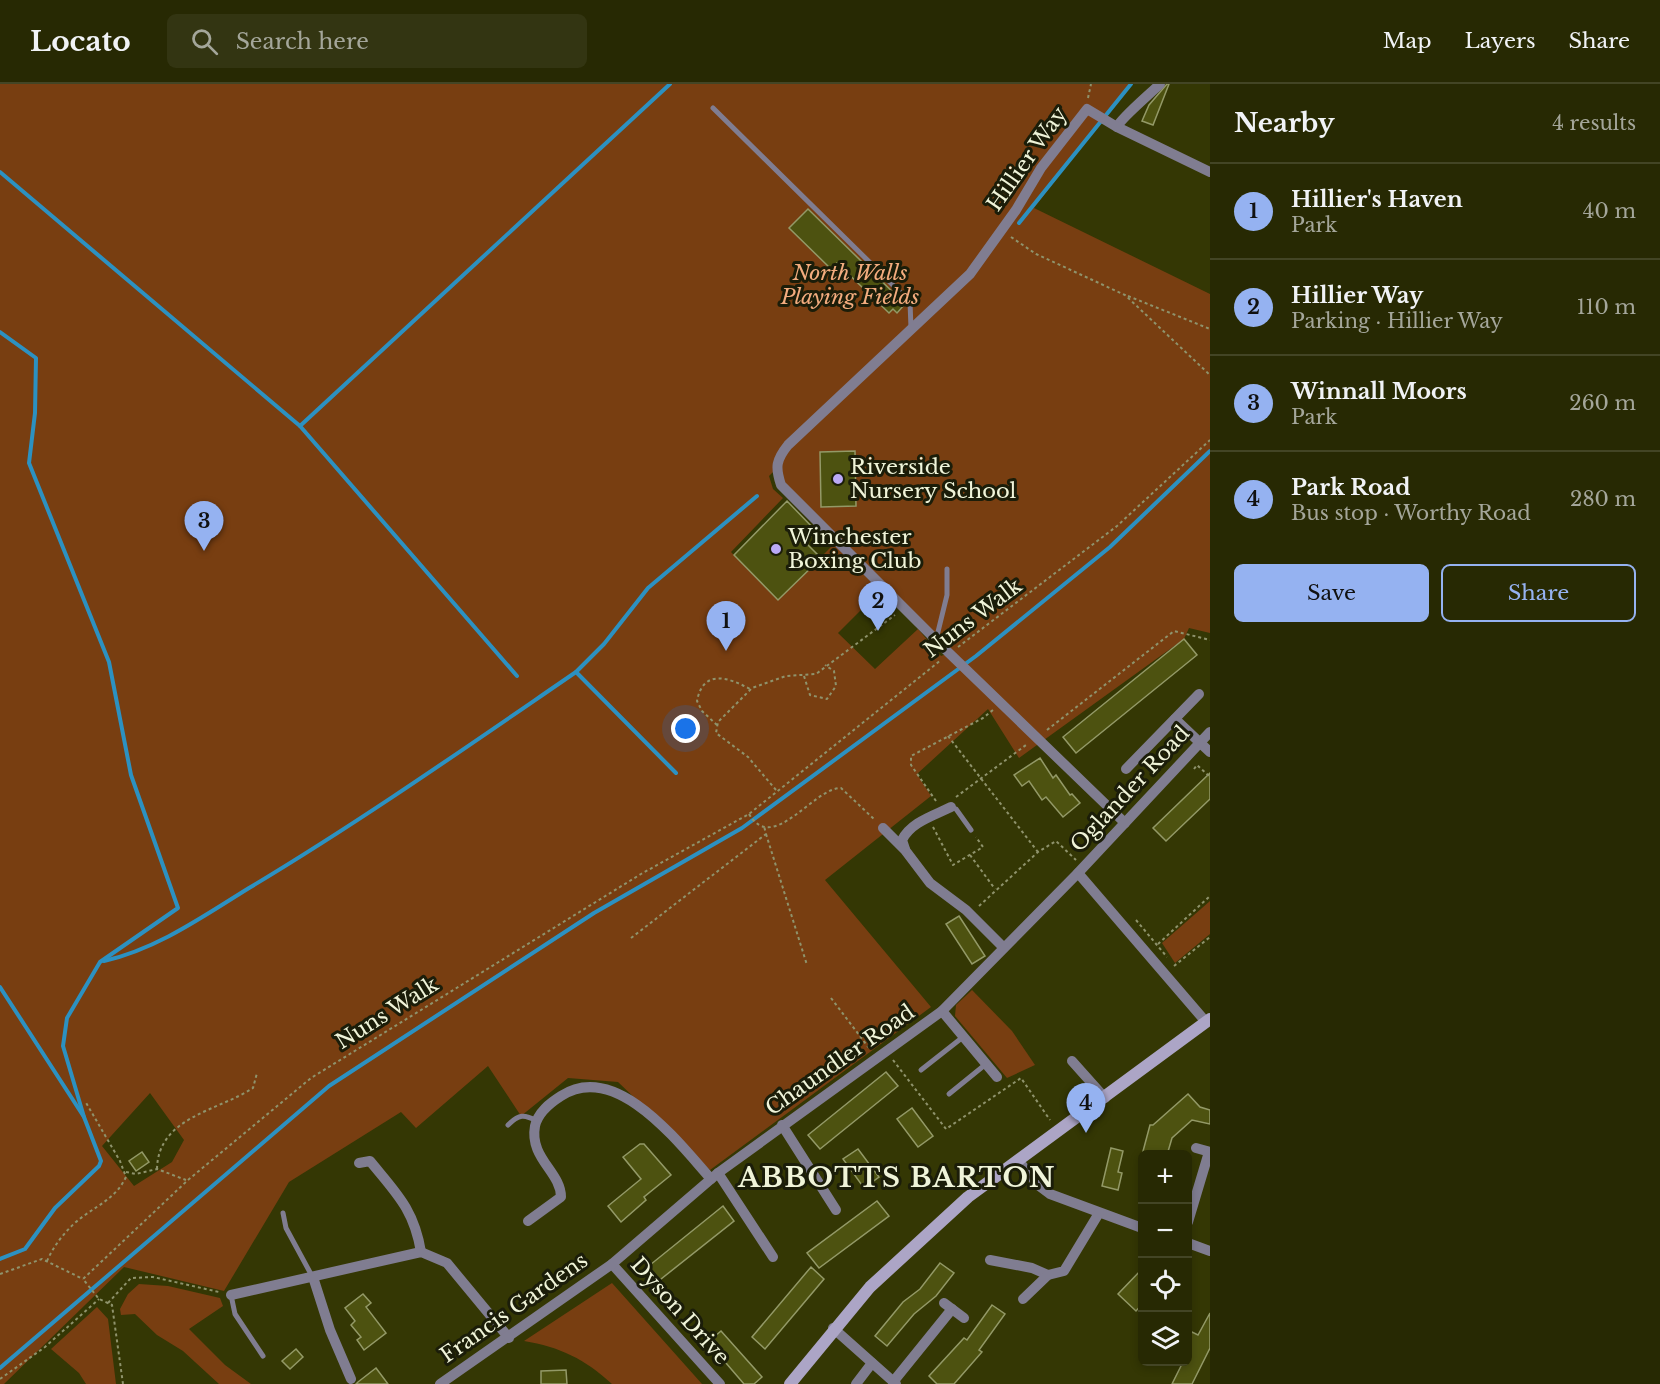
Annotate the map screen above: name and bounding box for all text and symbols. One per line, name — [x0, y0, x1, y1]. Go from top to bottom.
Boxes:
search box — [167, 14, 587, 68]
text: Locato — [30, 24, 131, 59]
icon: search — [188, 25, 221, 58]
text: Search here — [236, 28, 369, 55]
text: Map — [1383, 28, 1432, 54]
text: Layers — [1465, 28, 1536, 54]
text: Share — [1569, 28, 1630, 54]
street label: Hillier Way — [981, 101, 1073, 216]
text: Nearby — [1234, 107, 1335, 139]
text: 4 results — [1552, 111, 1636, 135]
text: Hillier's Haven — [1291, 186, 1463, 213]
text: 1 — [1249, 199, 1258, 223]
text: 40 m — [1583, 199, 1636, 223]
text: Park — [1291, 213, 1337, 237]
park label: North Walls Playing Fields — [780, 260, 919, 310]
text: Hillier Way — [1291, 282, 1423, 309]
text: 2 — [1247, 295, 1260, 319]
text: 110 m — [1577, 295, 1636, 319]
text: Parking · Hillier Way — [1291, 309, 1503, 333]
text: Winnall Moors — [1291, 378, 1467, 405]
text: 3 — [1247, 391, 1260, 415]
text: 260 m — [1569, 391, 1636, 415]
text: Park — [1291, 405, 1337, 429]
place label: Riverside Nursery School — [850, 454, 1017, 504]
marker: Riverside Nursery School — [831, 472, 845, 486]
text: Park Road — [1291, 474, 1410, 501]
text: 4 — [1247, 487, 1260, 511]
text: 280 m — [1570, 487, 1636, 511]
text: Bus stop · Worthy Road — [1291, 501, 1531, 525]
pin: 3 — [184, 502, 224, 551]
place label: Winchester Boxing Club — [787, 524, 922, 574]
marker: Winchester Boxing Club — [769, 542, 783, 556]
button: Save — [1234, 564, 1429, 622]
button: Share — [1441, 564, 1636, 622]
street label: Nuns Walk — [919, 573, 1027, 663]
pin: 2 — [858, 582, 898, 631]
pin: 1 — [706, 602, 746, 651]
your location — [671, 714, 700, 743]
street label: Oglander Road — [1065, 721, 1195, 857]
street label: Nuns Walk — [331, 971, 443, 1055]
street label: Chaundler Road — [761, 999, 919, 1121]
pin: 4 — [1066, 1084, 1106, 1133]
map controls — [1138, 1150, 1192, 1366]
button: + — [1138, 1150, 1192, 1204]
district label: ABBOTTS BARTON — [737, 1161, 1056, 1194]
button: − — [1138, 1204, 1192, 1258]
street label: Francis Gardens — [435, 1247, 593, 1369]
street label: Dyson Drive — [625, 1252, 735, 1370]
button: locate — [1138, 1258, 1192, 1312]
button: layers — [1138, 1312, 1192, 1366]

